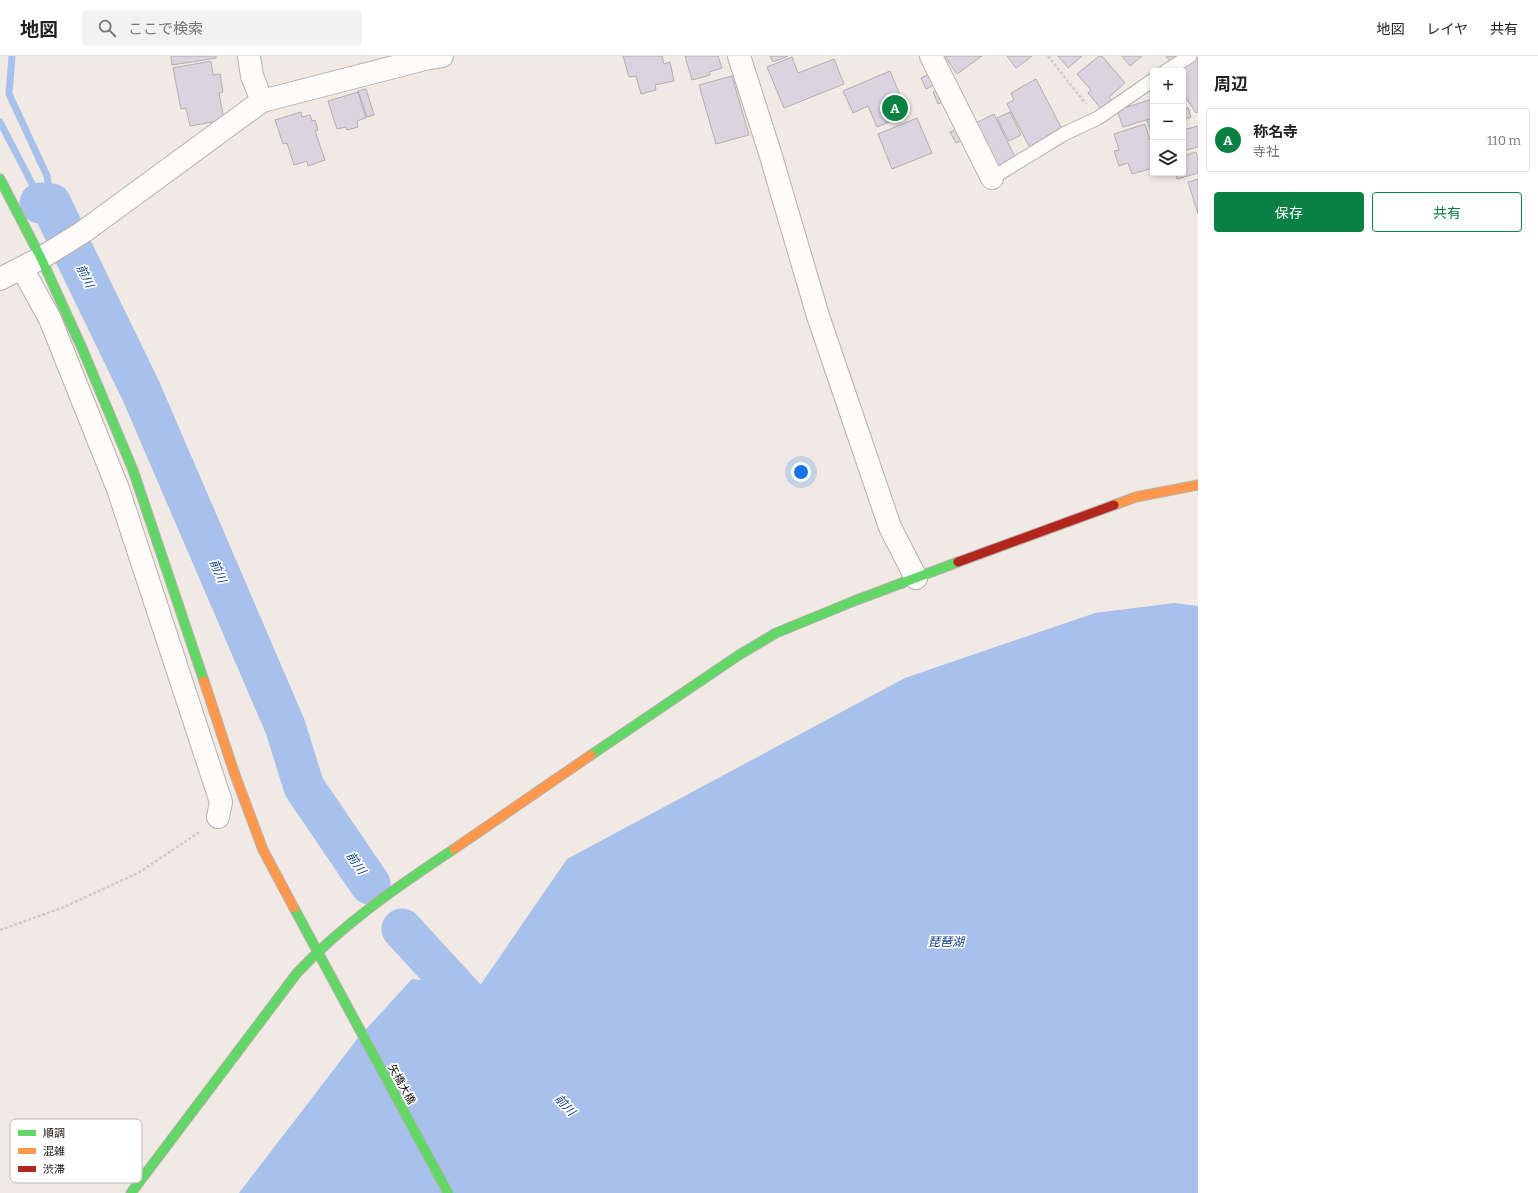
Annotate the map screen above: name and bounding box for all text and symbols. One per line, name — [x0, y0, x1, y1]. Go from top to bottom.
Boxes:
search box — [82, 10, 362, 46]
icon: search — [96, 17, 118, 39]
text: 地図 — [20, 18, 58, 41]
text: ここで検索 — [128, 20, 203, 38]
text: 地図 — [1376, 21, 1404, 38]
text: レイヤ — [1426, 21, 1468, 38]
text: 共有 — [1490, 21, 1518, 38]
map controls — [1150, 68, 1186, 176]
button: + — [1150, 68, 1186, 104]
text: 周辺 — [1214, 74, 1248, 95]
pin: A — [882, 93, 908, 123]
button: − — [1150, 104, 1186, 140]
text: 称名寺 — [1253, 123, 1298, 141]
text: A — [1223, 133, 1233, 148]
text: 110 m — [1487, 133, 1521, 148]
button: layers — [1150, 140, 1186, 176]
text: 寺社 — [1253, 144, 1279, 159]
button: 保存 — [1214, 192, 1364, 232]
button: 共有 — [1372, 192, 1522, 232]
water label: 前川 — [73, 262, 97, 292]
your location — [791, 462, 811, 482]
water label: 前川 — [207, 557, 230, 587]
water label: 前川 — [343, 849, 370, 879]
water label: 琵琶湖 — [928, 935, 966, 949]
street label: 矢橋大橋 — [385, 1062, 418, 1107]
water label: 前川 — [552, 1091, 580, 1120]
legend — [10, 1119, 142, 1183]
text: 順調 — [43, 1127, 65, 1140]
text: 混雑 — [43, 1145, 65, 1158]
text: 渋滞 — [43, 1163, 65, 1176]

